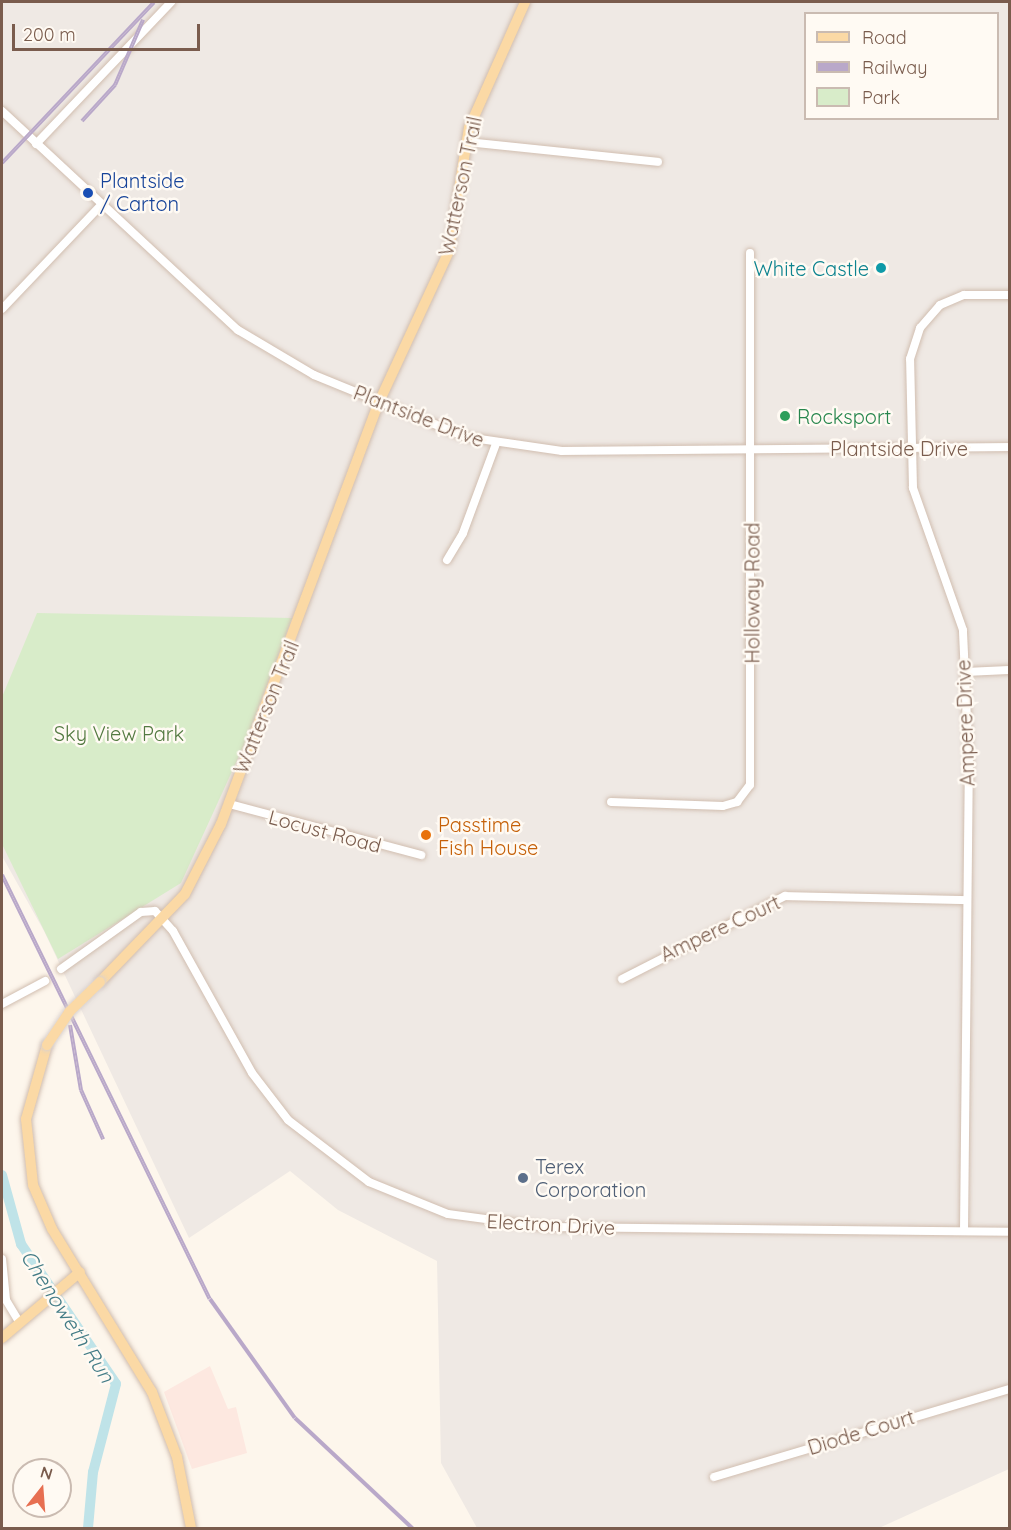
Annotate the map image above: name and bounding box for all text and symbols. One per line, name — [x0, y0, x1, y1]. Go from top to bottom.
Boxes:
scale bar — [15, 12, 202, 50]
legend — [804, 12, 999, 120]
text: 200 m — [23, 23, 76, 46]
text: Road — [862, 26, 907, 49]
text: Railway — [862, 56, 928, 79]
text: Park — [862, 86, 900, 109]
street label: Watterson Trail — [434, 114, 486, 258]
place label: Plantside / Carton — [100, 169, 184, 216]
marker: Plantside / Carton — [81, 186, 95, 200]
place label: White Castle — [754, 256, 869, 280]
marker: White Castle — [874, 261, 888, 275]
street label: Plantside Drive — [350, 380, 488, 452]
place label: Rocksport — [797, 404, 891, 428]
marker: Rocksport — [778, 409, 792, 423]
street label: Plantside Drive — [830, 436, 968, 460]
street label: Holloway Road — [740, 522, 764, 664]
street label: Watterson Trail — [228, 637, 304, 777]
street label: Ampere Drive — [951, 659, 979, 787]
park label: Sky View Park — [54, 721, 184, 745]
street label: Locust Road — [266, 804, 384, 858]
place label: Passtime Fish House — [438, 812, 538, 859]
marker: Passtime Fish House — [419, 828, 433, 842]
street label: Ampere Court — [656, 890, 784, 966]
place label: Terex Corporation — [535, 1154, 646, 1201]
marker: Terex Corporation — [516, 1171, 530, 1185]
street label: Electron Drive — [486, 1209, 616, 1239]
water label: Chenoweth Run — [16, 1245, 120, 1387]
street label: Diode Court — [805, 1404, 917, 1460]
north arrow — [12, 1458, 72, 1518]
text: N — [38, 1461, 55, 1484]

